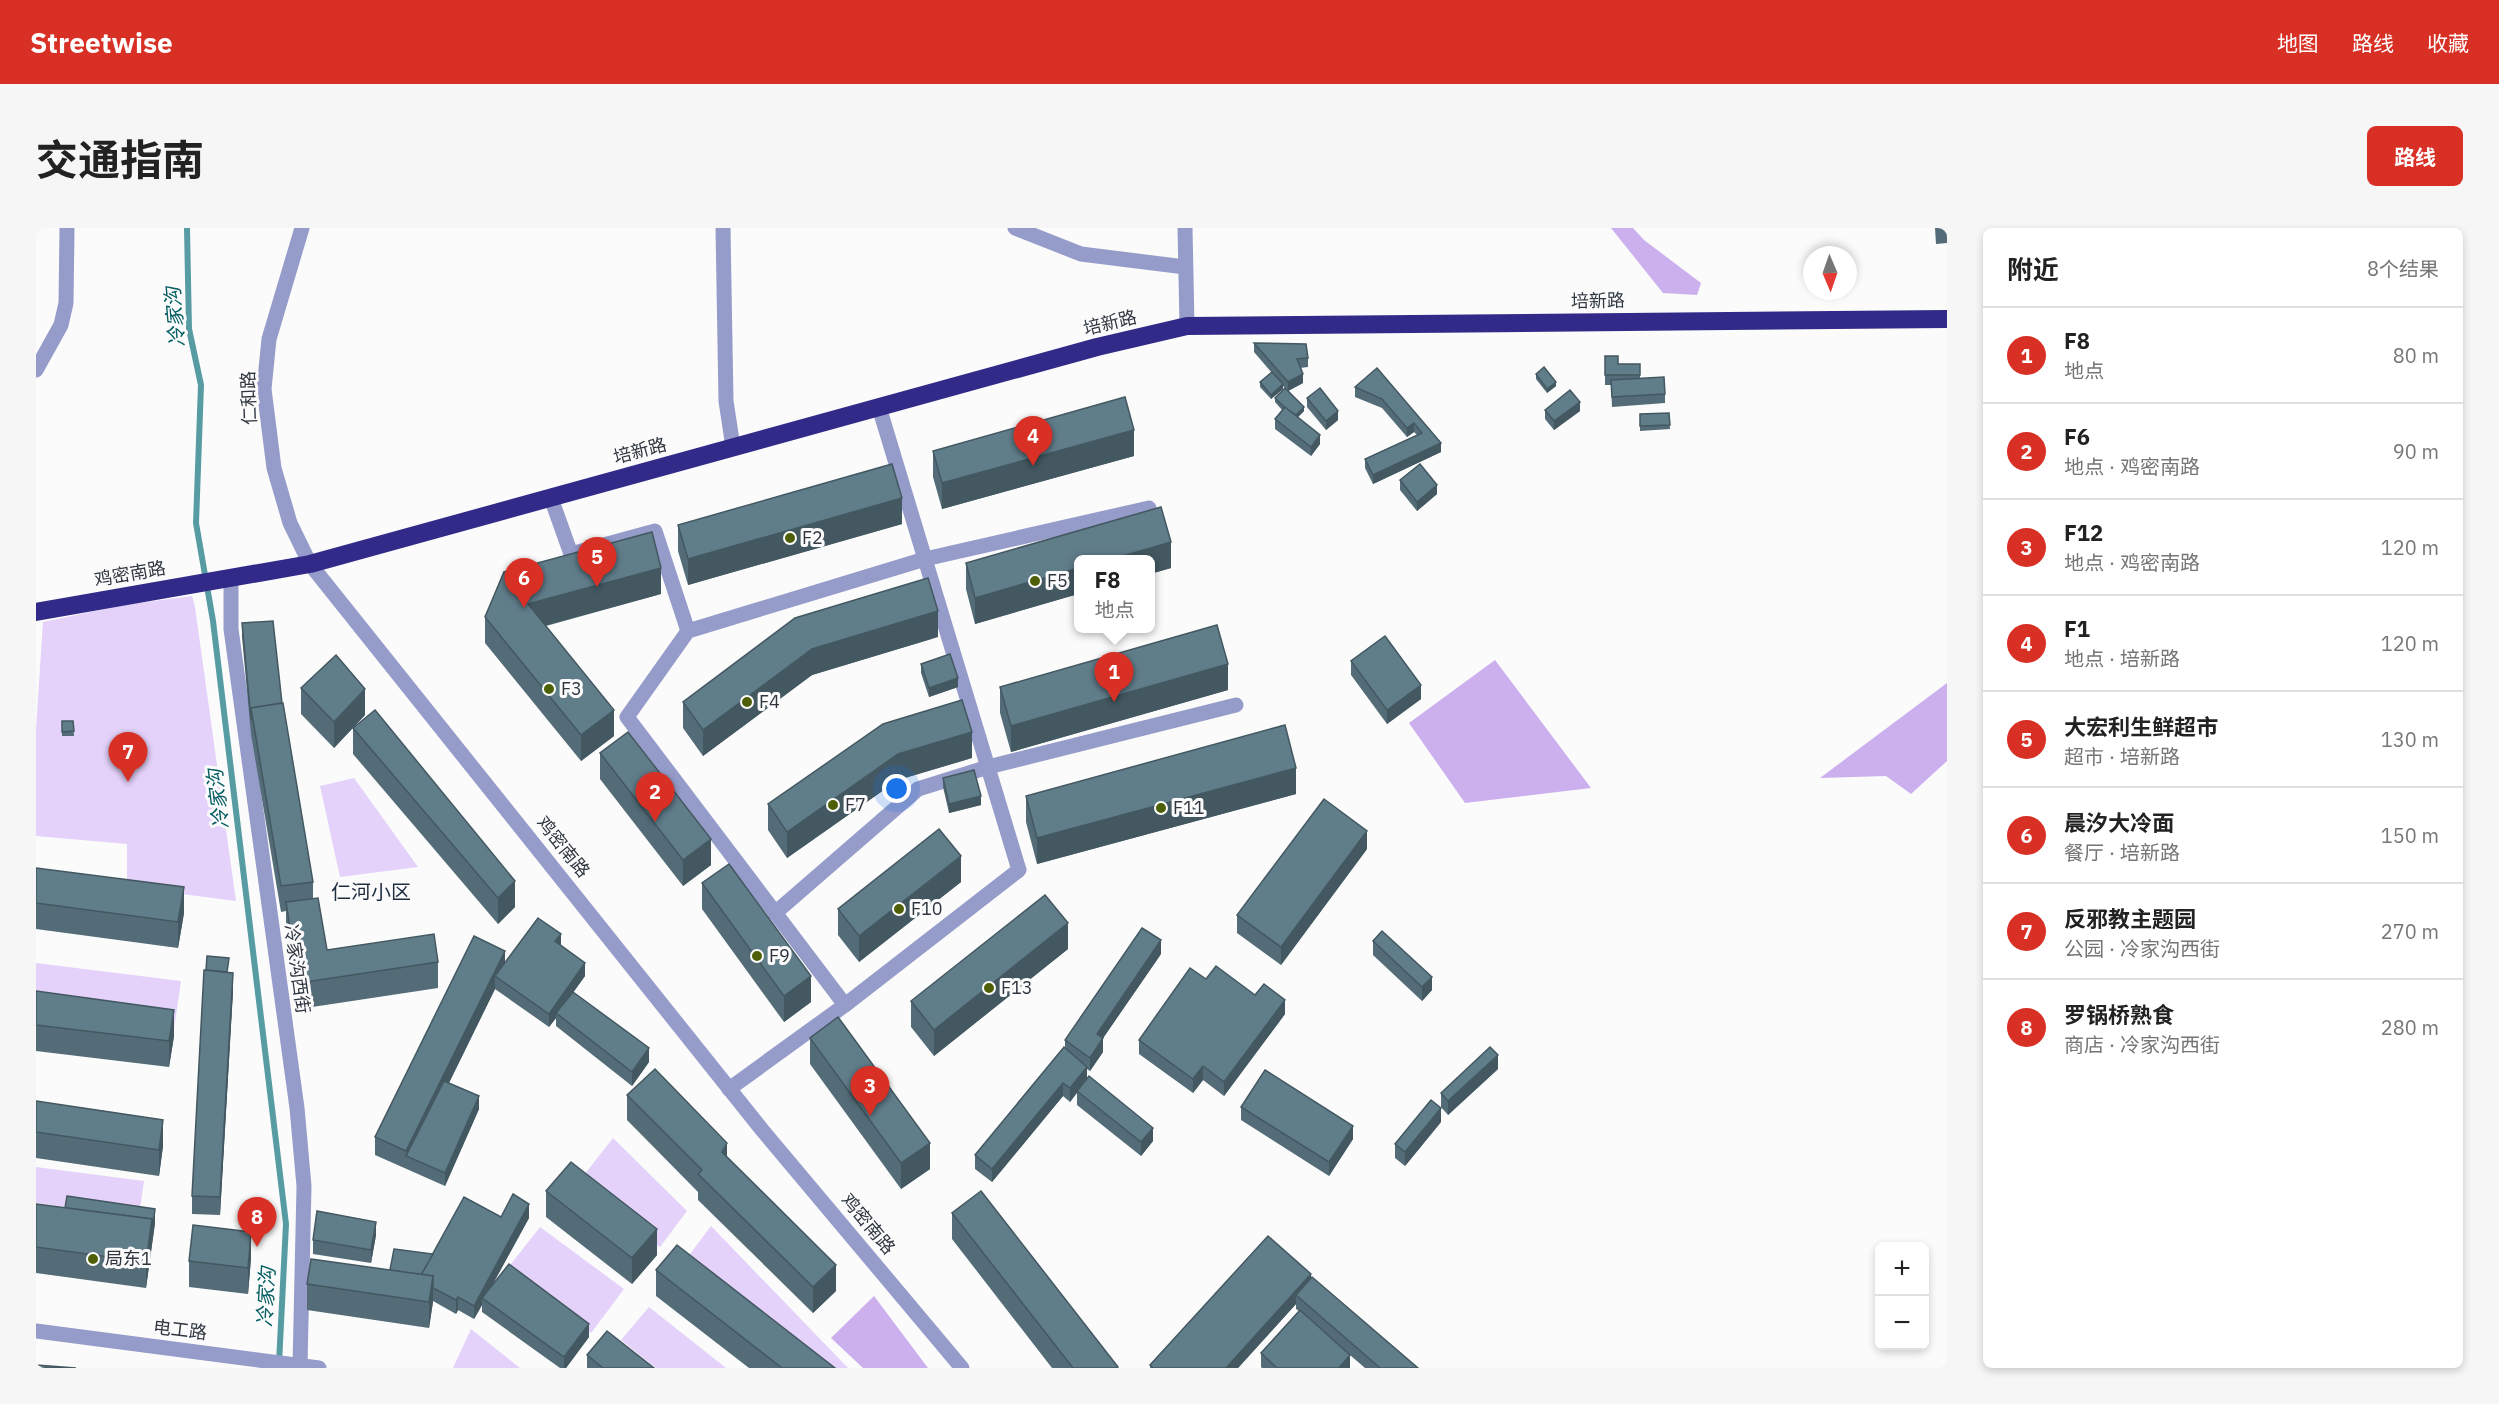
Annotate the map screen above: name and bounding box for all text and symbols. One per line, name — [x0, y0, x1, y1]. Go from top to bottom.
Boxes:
text: Streetwise — [30, 24, 173, 61]
text: 地图 — [2277, 29, 2319, 57]
text: 路线 — [2352, 29, 2394, 57]
text: 收藏 — [2427, 29, 2469, 57]
button: 路线 — [2367, 126, 2463, 186]
text: 交通指南 — [36, 132, 204, 187]
north arrow — [1803, 246, 1857, 300]
text: 附近 — [2007, 252, 2059, 286]
text: 8个结果 — [2367, 255, 2439, 282]
water label: 冷家沟 — [158, 284, 191, 348]
street label: 培新路 — [1571, 289, 1625, 312]
street label: 培新路 — [1081, 305, 1139, 340]
text: F8 — [2064, 326, 2090, 355]
text: 1 — [2021, 342, 2033, 369]
text: 80 m — [2393, 342, 2439, 369]
text: 地点 — [2064, 357, 2104, 384]
street label: 仁和路 — [236, 371, 261, 425]
pin: 4 — [1014, 416, 1052, 466]
text: F6 — [2064, 422, 2090, 451]
street label: 培新路 — [611, 432, 669, 469]
text: 2 — [2021, 438, 2033, 465]
text: 90 m — [2393, 438, 2439, 465]
text: 地点 · 鸡密南路 — [2064, 453, 2200, 480]
text: F12 — [2064, 518, 2103, 547]
place label: F2 — [802, 526, 823, 549]
marker: F2 — [783, 531, 797, 545]
text: 3 — [2021, 534, 2033, 561]
text: 120 m — [2381, 534, 2439, 561]
pin: 5 — [578, 538, 616, 587]
text: 地点 · 鸡密南路 — [2064, 549, 2200, 576]
popup — [1074, 555, 1155, 633]
street label: 鸡密南路 — [92, 556, 167, 591]
pin: 6 — [504, 558, 544, 608]
text: F8 — [1095, 565, 1121, 594]
place label: F5 — [1047, 569, 1068, 592]
marker: F5 — [1028, 574, 1042, 588]
text: 地点 — [1095, 596, 1135, 623]
text: F1 — [2064, 614, 2090, 643]
text: 4 — [2021, 630, 2033, 657]
text: 120 m — [2381, 630, 2439, 657]
text: 地点 · 培新路 — [2064, 645, 2180, 672]
pin: 1 — [1094, 652, 1134, 702]
place label: F3 — [561, 677, 582, 700]
marker: F3 — [542, 682, 556, 696]
place label: F4 — [759, 690, 780, 713]
marker: F4 — [740, 695, 754, 709]
text: 大宏利生鲜超市 — [2064, 712, 2218, 741]
text: 5 — [2021, 726, 2033, 753]
text: 130 m — [2381, 726, 2439, 753]
pin: 7 — [108, 732, 148, 782]
text: 超市 · 培新路 — [2064, 743, 2180, 770]
water label: 冷家沟 — [200, 766, 235, 830]
pin: 2 — [636, 772, 674, 822]
your location — [882, 774, 911, 803]
place label: F7 — [845, 793, 866, 816]
place label: F11 — [1173, 796, 1205, 819]
marker: F7 — [826, 798, 840, 812]
marker: F11 — [1154, 801, 1168, 815]
text: 晨汐大冷面 — [2064, 808, 2174, 837]
street label: 鸡密南路 — [532, 811, 595, 882]
text: 6 — [2021, 822, 2033, 849]
text: 150 m — [2381, 822, 2439, 849]
text: 餐厅 · 培新路 — [2064, 839, 2180, 866]
district label: 仁河小区 — [331, 878, 411, 905]
place label: F10 — [911, 897, 943, 920]
marker: F10 — [892, 902, 906, 916]
text: 反邪教主题园 — [2064, 904, 2196, 933]
text: 7 — [2021, 918, 2033, 945]
text: 270 m — [2381, 918, 2439, 945]
street label: 冷家沟西街 — [280, 923, 315, 1015]
text: 公园 · 冷家沟西街 — [2064, 935, 2220, 962]
place label: F9 — [769, 944, 790, 967]
marker: F9 — [750, 949, 764, 963]
place label: F13 — [1001, 976, 1033, 999]
marker: F13 — [982, 981, 996, 995]
text: 罗锅桥熟食 — [2064, 1000, 2174, 1029]
text: 8 — [2021, 1014, 2033, 1041]
text: 280 m — [2381, 1014, 2439, 1041]
text: 商店 · 冷家沟西街 — [2064, 1031, 2220, 1058]
pin: 3 — [850, 1066, 890, 1116]
street label: 鸡密南路 — [836, 1189, 900, 1259]
pin: 8 — [238, 1198, 276, 1247]
map controls — [1875, 1242, 1929, 1350]
button: + — [1875, 1242, 1929, 1296]
place label: 局东1 — [105, 1247, 152, 1270]
marker: 局东1 — [86, 1252, 100, 1266]
water label: 冷家沟 — [250, 1264, 281, 1328]
button: − — [1875, 1296, 1929, 1350]
street label: 电工路 — [152, 1315, 208, 1344]

